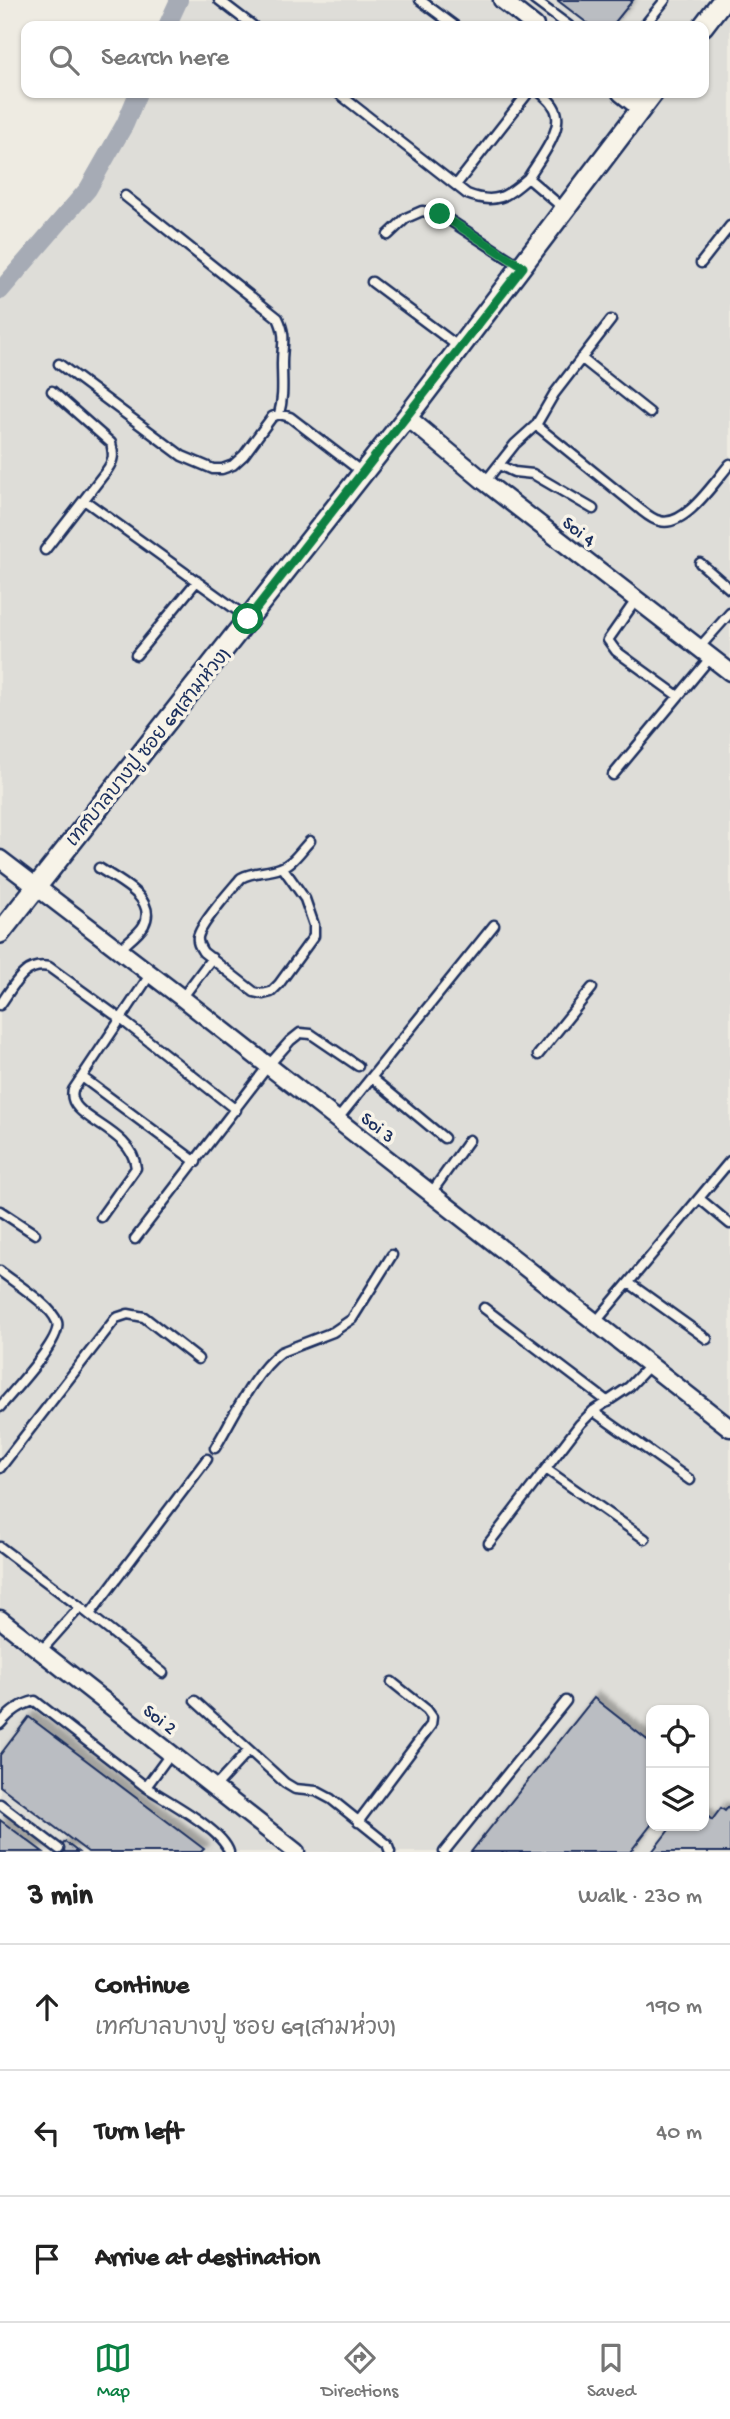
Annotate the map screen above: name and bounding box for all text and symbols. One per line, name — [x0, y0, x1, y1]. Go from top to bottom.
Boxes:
search box — [21, 21, 709, 98]
icon: search — [45, 41, 83, 79]
text: Search here — [101, 44, 229, 75]
route end — [424, 198, 455, 229]
street label: Soi 4 — [556, 513, 599, 553]
route start — [232, 603, 263, 634]
street label: เทศบาลบางปู ซอย 69(สามห่วง) — [60, 642, 237, 852]
street label: Soi 3 — [355, 1108, 399, 1149]
street label: Soi 2 — [137, 1700, 180, 1741]
map controls — [646, 1705, 709, 1831]
button: locate — [646, 1705, 709, 1768]
button: layers — [646, 1768, 709, 1831]
text: 3 min — [28, 1880, 93, 1915]
text: Walk · 230 m — [578, 1884, 702, 1911]
text: Continue — [95, 1972, 189, 2003]
icon: ahead — [28, 1988, 66, 2026]
text: 190 m — [646, 1994, 702, 2021]
text: เทศบาลบางปู ซอย 69(สามห่วง) — [95, 2016, 397, 2043]
icon: left — [28, 2114, 66, 2152]
text: Turn left — [95, 2118, 183, 2149]
text: 40 m — [656, 2120, 702, 2147]
icon: arrive — [28, 2240, 66, 2278]
text: Arrive at destination — [95, 2244, 320, 2275]
tab: Map — [94, 2339, 132, 2404]
tab: Directions — [321, 2339, 398, 2404]
tab: Saved — [587, 2339, 636, 2404]

